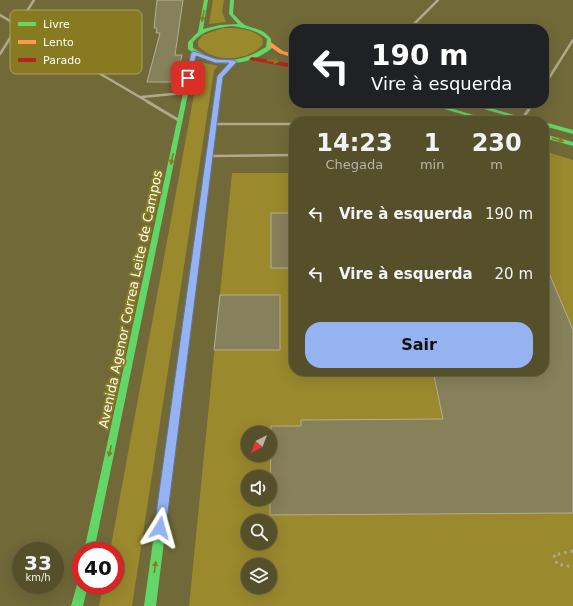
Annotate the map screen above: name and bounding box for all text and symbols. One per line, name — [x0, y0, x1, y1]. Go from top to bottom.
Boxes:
legend — [10, 10, 142, 74]
one-way arrow — [199, 10, 205, 22]
text: Livre — [43, 18, 70, 31]
text: Lento — [43, 36, 74, 49]
text: 190 m — [371, 39, 468, 72]
icon: left — [305, 40, 357, 92]
text: Parado — [43, 54, 81, 67]
one-way arrow — [267, 58, 279, 64]
pin — [171, 61, 205, 95]
icon: arrive — [177, 67, 199, 89]
text: Vire à esquerda — [371, 73, 512, 94]
text: 14:23 — [316, 129, 393, 157]
text: 1 — [424, 129, 440, 157]
text: 230 — [472, 129, 522, 157]
one-way arrow — [553, 137, 565, 143]
one-way arrow — [168, 153, 174, 166]
text: Chegada — [326, 157, 383, 172]
text: min — [420, 157, 444, 172]
text: m — [490, 157, 503, 172]
street label: Avenida Agenor Correa Leite de Campos — [96, 169, 165, 429]
icon: left — [305, 203, 327, 225]
text: Vire à esquerda — [339, 205, 473, 223]
text: 190 m — [485, 205, 533, 223]
icon: left — [305, 263, 327, 285]
text: Vire à esquerda — [339, 265, 473, 283]
text: 20 m — [495, 265, 533, 283]
button: Sair — [305, 322, 533, 368]
north arrow — [241, 426, 277, 462]
map controls — [241, 426, 277, 594]
one-way arrow — [107, 445, 113, 457]
button: sound — [241, 470, 277, 506]
position arrow — [139, 507, 181, 549]
button: search — [241, 514, 277, 550]
speed limit sign: 40 — [72, 542, 124, 594]
text: 33 — [24, 551, 52, 575]
button: layers — [241, 558, 277, 594]
one-way arrow — [152, 561, 158, 573]
text: km/h — [25, 572, 51, 583]

